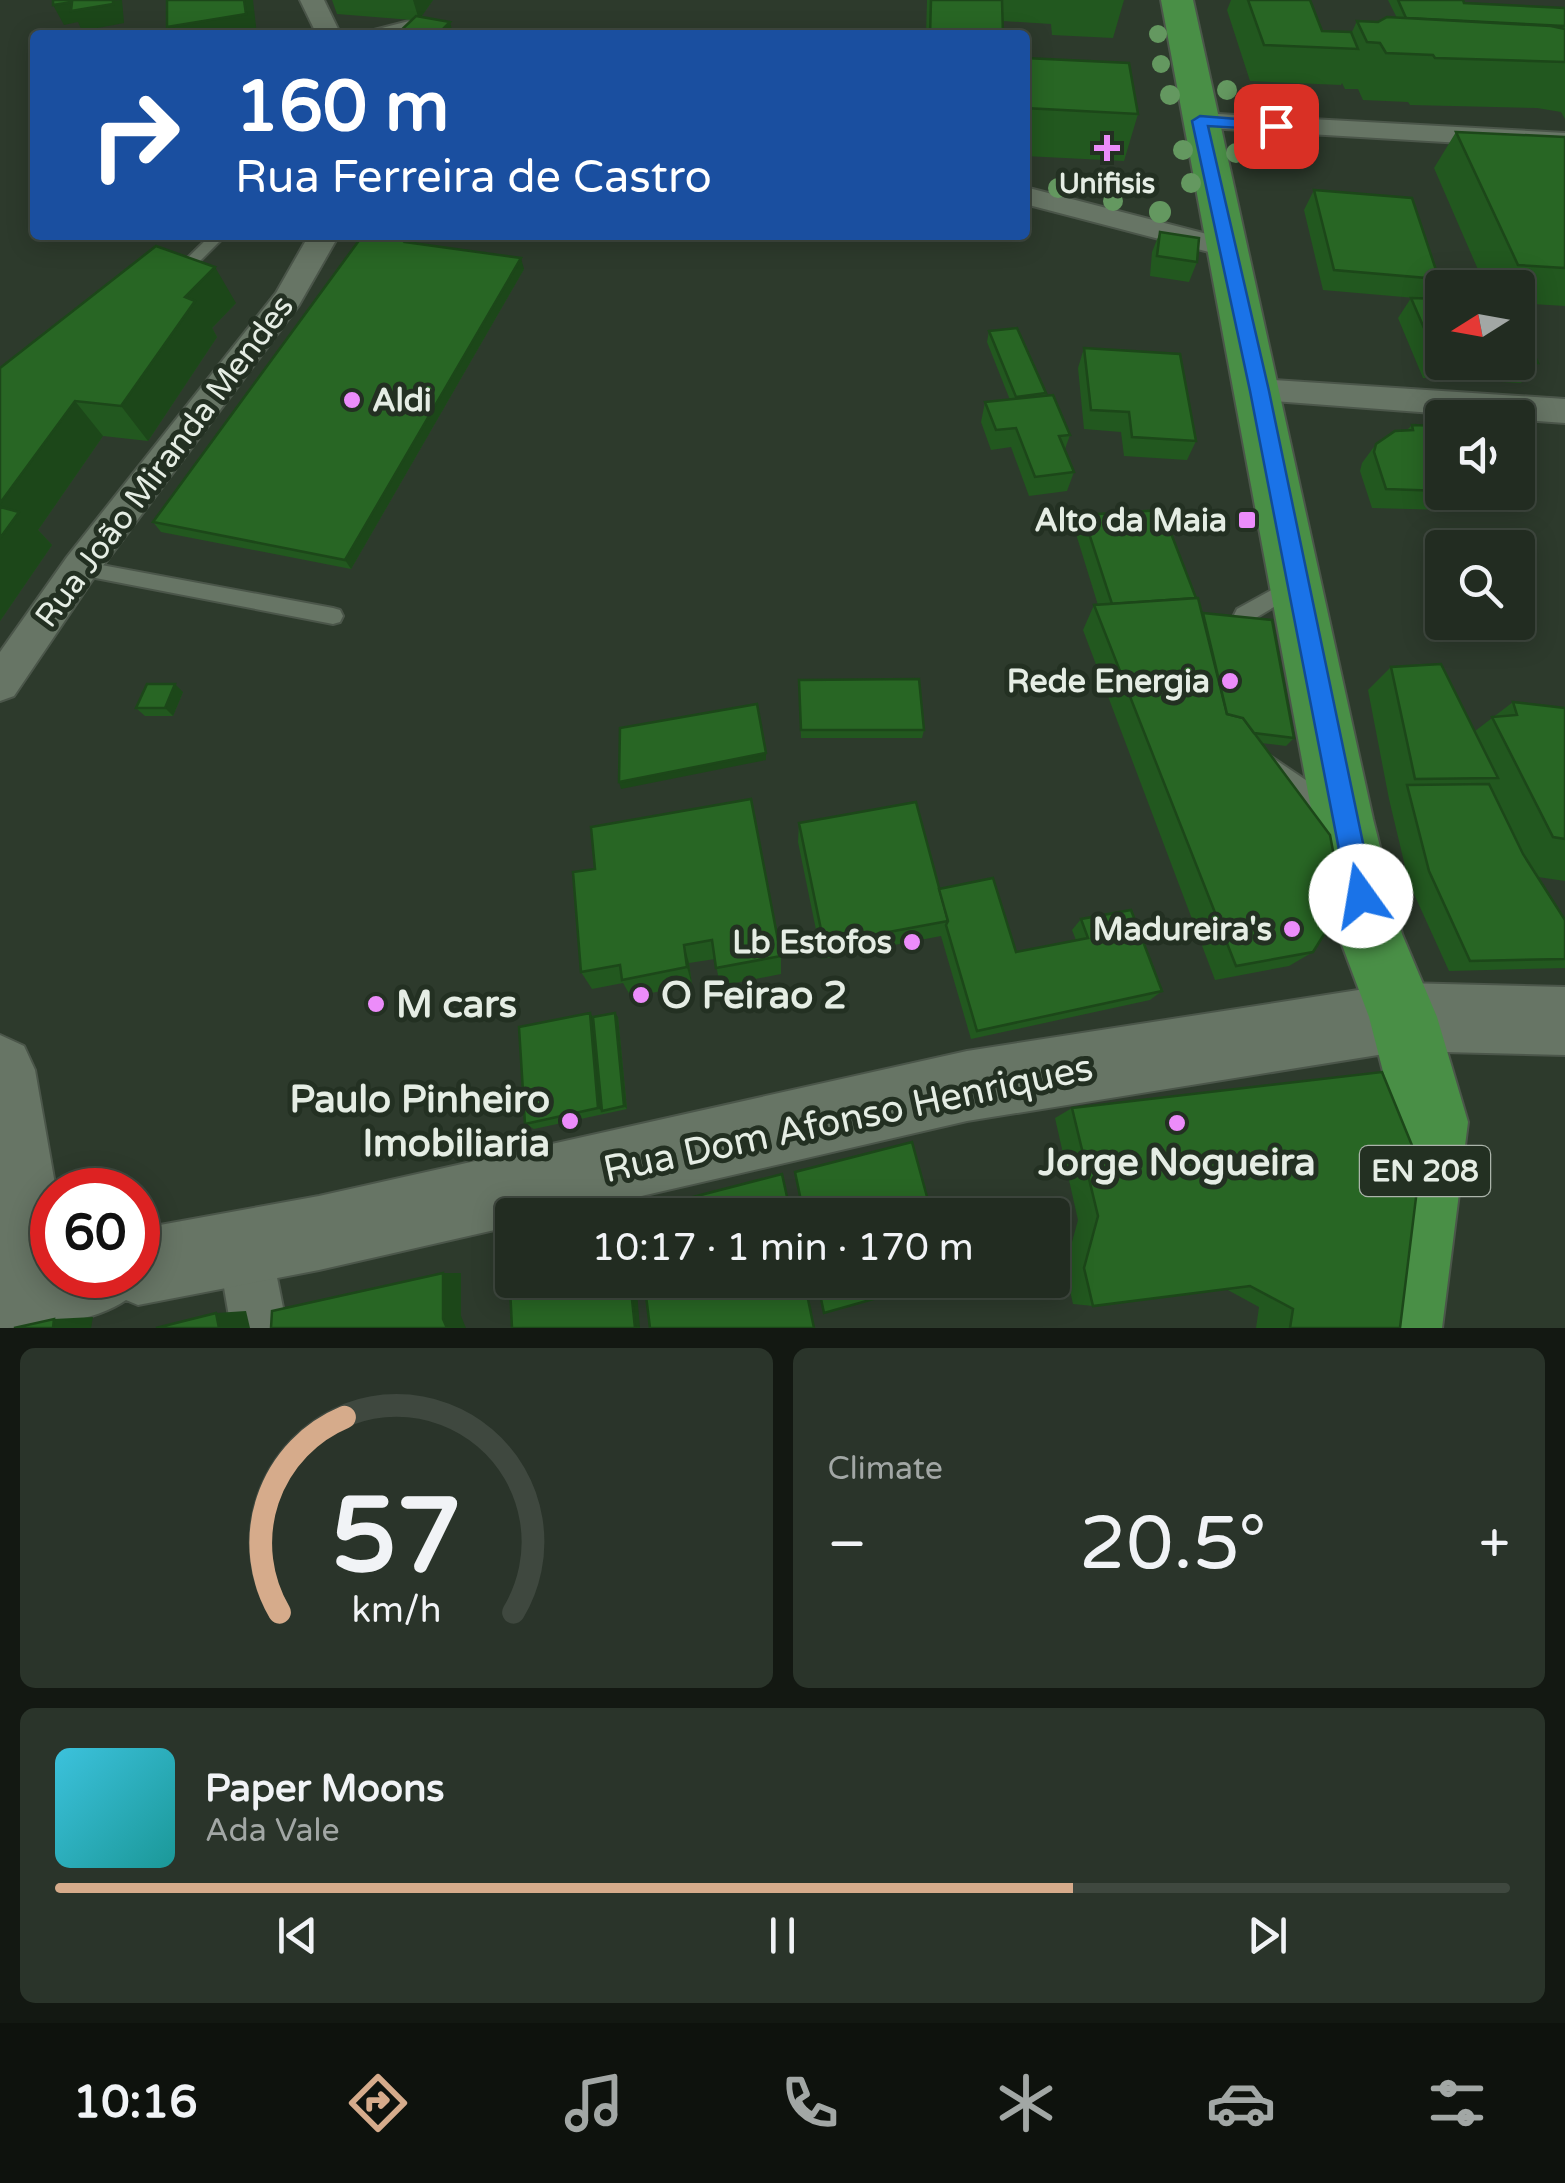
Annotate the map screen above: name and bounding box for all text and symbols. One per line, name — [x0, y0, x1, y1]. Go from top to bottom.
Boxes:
text: 160 m — [235, 66, 449, 150]
icon: right — [70, 70, 200, 200]
pin — [1234, 84, 1319, 169]
icon: arrive — [1249, 99, 1304, 154]
marker: Unifisis — [1094, 135, 1120, 161]
text: Rua Ferreira de Castro — [235, 151, 712, 205]
place label: Unifisis — [1059, 167, 1155, 201]
north arrow — [1425, 270, 1535, 380]
map controls — [1425, 270, 1535, 640]
street label: Rua João Miranda Mendes — [28, 288, 302, 635]
place label: Aldi — [372, 382, 432, 420]
marker: Aldi — [341, 389, 363, 411]
button: sound — [1425, 400, 1535, 510]
place label: Alto da Maia — [1034, 502, 1227, 540]
marker: Alto da Maia — [1236, 509, 1258, 531]
button: search — [1425, 530, 1535, 640]
place label: Rede Energia — [1007, 663, 1210, 701]
marker: Rede Energia — [1219, 670, 1241, 692]
position arrow — [1309, 844, 1413, 948]
place label: Madureira's — [1093, 911, 1272, 949]
marker: Madureira's — [1281, 918, 1303, 940]
place label: Lb Estofos — [732, 924, 892, 962]
marker: Lb Estofos — [901, 931, 923, 953]
place label: O Feirao 2 — [661, 973, 847, 1019]
place label: M cars — [396, 982, 517, 1028]
marker: O Feirao 2 — [630, 984, 652, 1006]
marker: M cars — [365, 993, 387, 1015]
street label: Rua Dom Afonso Henriques — [599, 1045, 1097, 1193]
place label: Paulo Pinheiro Imobiliaria — [290, 1077, 550, 1167]
marker: Paulo Pinheiro Imobiliaria — [559, 1110, 581, 1132]
marker: Jorge Nogueira — [1166, 1112, 1188, 1134]
place label: Jorge Nogueira — [1037, 1140, 1316, 1186]
road number: EN 208 — [1360, 1146, 1490, 1196]
speed limit sign: 60 — [30, 1168, 160, 1298]
text: 10:17 · 1 min · 170 m — [591, 1225, 974, 1271]
text: Climate — [828, 1450, 943, 1488]
text: 57 — [331, 1475, 462, 1600]
text: 20.5° — [1079, 1499, 1267, 1589]
text: − — [828, 1512, 867, 1578]
text: + — [1479, 1512, 1510, 1578]
text: km/h — [351, 1589, 441, 1632]
text: Paper Moons — [205, 1766, 445, 1812]
text: Ada Vale — [205, 1812, 340, 1850]
icon: previous — [270, 1908, 325, 1963]
icon: pause — [755, 1908, 810, 1963]
icon: next — [1240, 1908, 1295, 1963]
icon: directions — [343, 2068, 413, 2138]
icon: music — [559, 2068, 629, 2138]
icon: phone — [775, 2068, 845, 2138]
icon: climate — [991, 2068, 1061, 2138]
icon: car — [1206, 2068, 1276, 2138]
icon: filters — [1422, 2068, 1492, 2138]
text: 10:16 — [73, 2076, 198, 2130]

